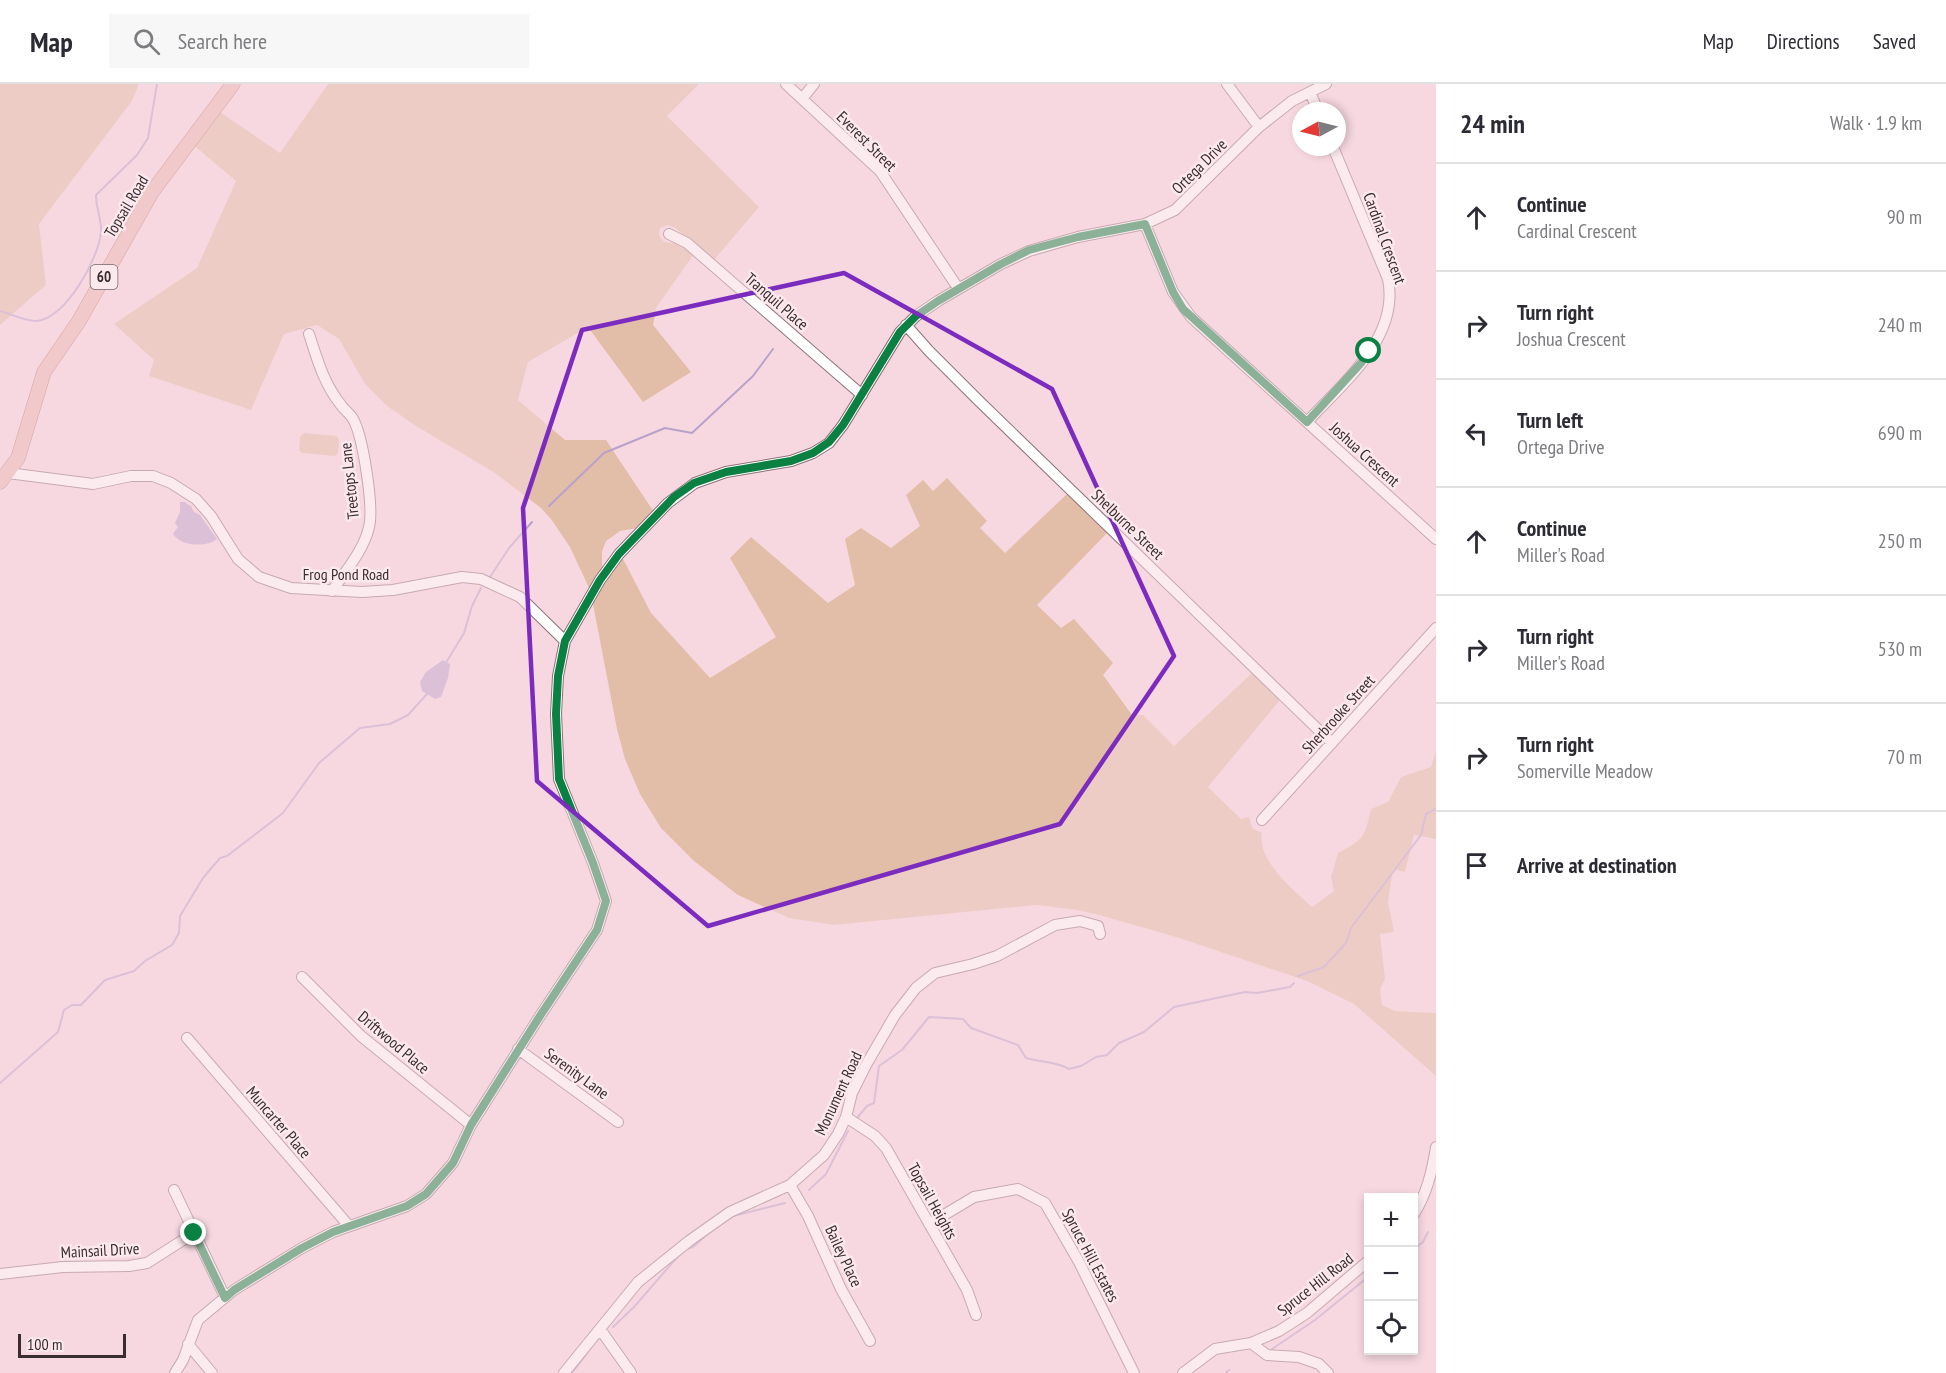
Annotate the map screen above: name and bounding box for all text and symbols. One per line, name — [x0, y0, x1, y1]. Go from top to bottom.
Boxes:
search box — [109, 14, 529, 68]
text: Map — [30, 23, 73, 60]
icon: search — [130, 25, 163, 58]
text: Search here — [178, 27, 267, 55]
text: Map — [1703, 28, 1734, 55]
text: Directions — [1767, 28, 1840, 55]
text: Saved — [1873, 28, 1916, 55]
north arrow — [1292, 102, 1346, 156]
street label: Everest Street — [833, 107, 902, 176]
text: 24 min — [1460, 107, 1525, 140]
text: Walk · 1.9 km — [1830, 110, 1922, 136]
street label: Ortega Drive — [1167, 134, 1231, 198]
street label: Topsail Road — [100, 171, 152, 241]
street label: Cardinal Crescent — [1359, 190, 1411, 287]
text: Continue — [1517, 190, 1587, 218]
icon: ahead — [1460, 201, 1493, 234]
text: 90 m — [1887, 204, 1922, 230]
text: Cardinal Crescent — [1517, 218, 1637, 244]
road number: 60 — [90, 265, 118, 289]
street label: Tranquil Place — [741, 268, 813, 334]
text: Turn right — [1517, 298, 1594, 326]
icon: right — [1460, 309, 1493, 342]
text: 240 m — [1878, 312, 1922, 338]
text: Joshua Crescent — [1517, 326, 1626, 352]
route start — [1355, 337, 1381, 363]
text: Turn left — [1517, 406, 1583, 434]
street label: Joshua Crescent — [1325, 417, 1404, 491]
icon: left — [1460, 417, 1493, 450]
text: 690 m — [1878, 420, 1922, 446]
text: Ortega Drive — [1517, 434, 1605, 460]
street label: Treetops Lane — [335, 442, 363, 520]
street label: Shelburne Street — [1088, 485, 1169, 564]
text: Continue — [1517, 514, 1587, 542]
icon: ahead — [1460, 525, 1493, 558]
text: 250 m — [1878, 528, 1922, 554]
text: Miller's Road — [1517, 542, 1605, 568]
street label: Frog Pond Road — [303, 564, 389, 584]
text: Turn right — [1517, 622, 1594, 650]
icon: right — [1460, 633, 1493, 666]
text: 530 m — [1878, 636, 1922, 662]
text: Miller's Road — [1517, 650, 1605, 676]
street label: Sherbrooke Street — [1297, 670, 1379, 758]
text: Turn right — [1517, 730, 1594, 758]
icon: right — [1460, 741, 1493, 774]
text: 70 m — [1887, 744, 1922, 770]
text: Somerville Meadow — [1517, 758, 1653, 784]
icon: arrive — [1460, 849, 1493, 882]
text: Arrive at destination — [1517, 851, 1677, 879]
street label: Driftwood Place — [354, 1006, 434, 1078]
street label: Serenity Lane — [541, 1043, 613, 1103]
street label: Monument Road — [810, 1048, 866, 1138]
street label: Muncarter Place — [242, 1082, 316, 1162]
street label: Topsail Heights — [904, 1159, 962, 1243]
map controls — [1364, 1193, 1418, 1355]
button: + — [1364, 1193, 1418, 1247]
street label: Spruce Hill Estates — [1058, 1205, 1124, 1305]
route end — [180, 1219, 206, 1245]
street label: Bailey Place — [821, 1222, 867, 1290]
street label: Mainsail Drive — [60, 1238, 140, 1262]
button: − — [1364, 1247, 1418, 1301]
street label: Spruce Hill Road — [1273, 1248, 1357, 1320]
button: locate — [1364, 1301, 1418, 1355]
scale bar — [18, 1331, 126, 1358]
text: 100 m — [27, 1334, 62, 1354]

